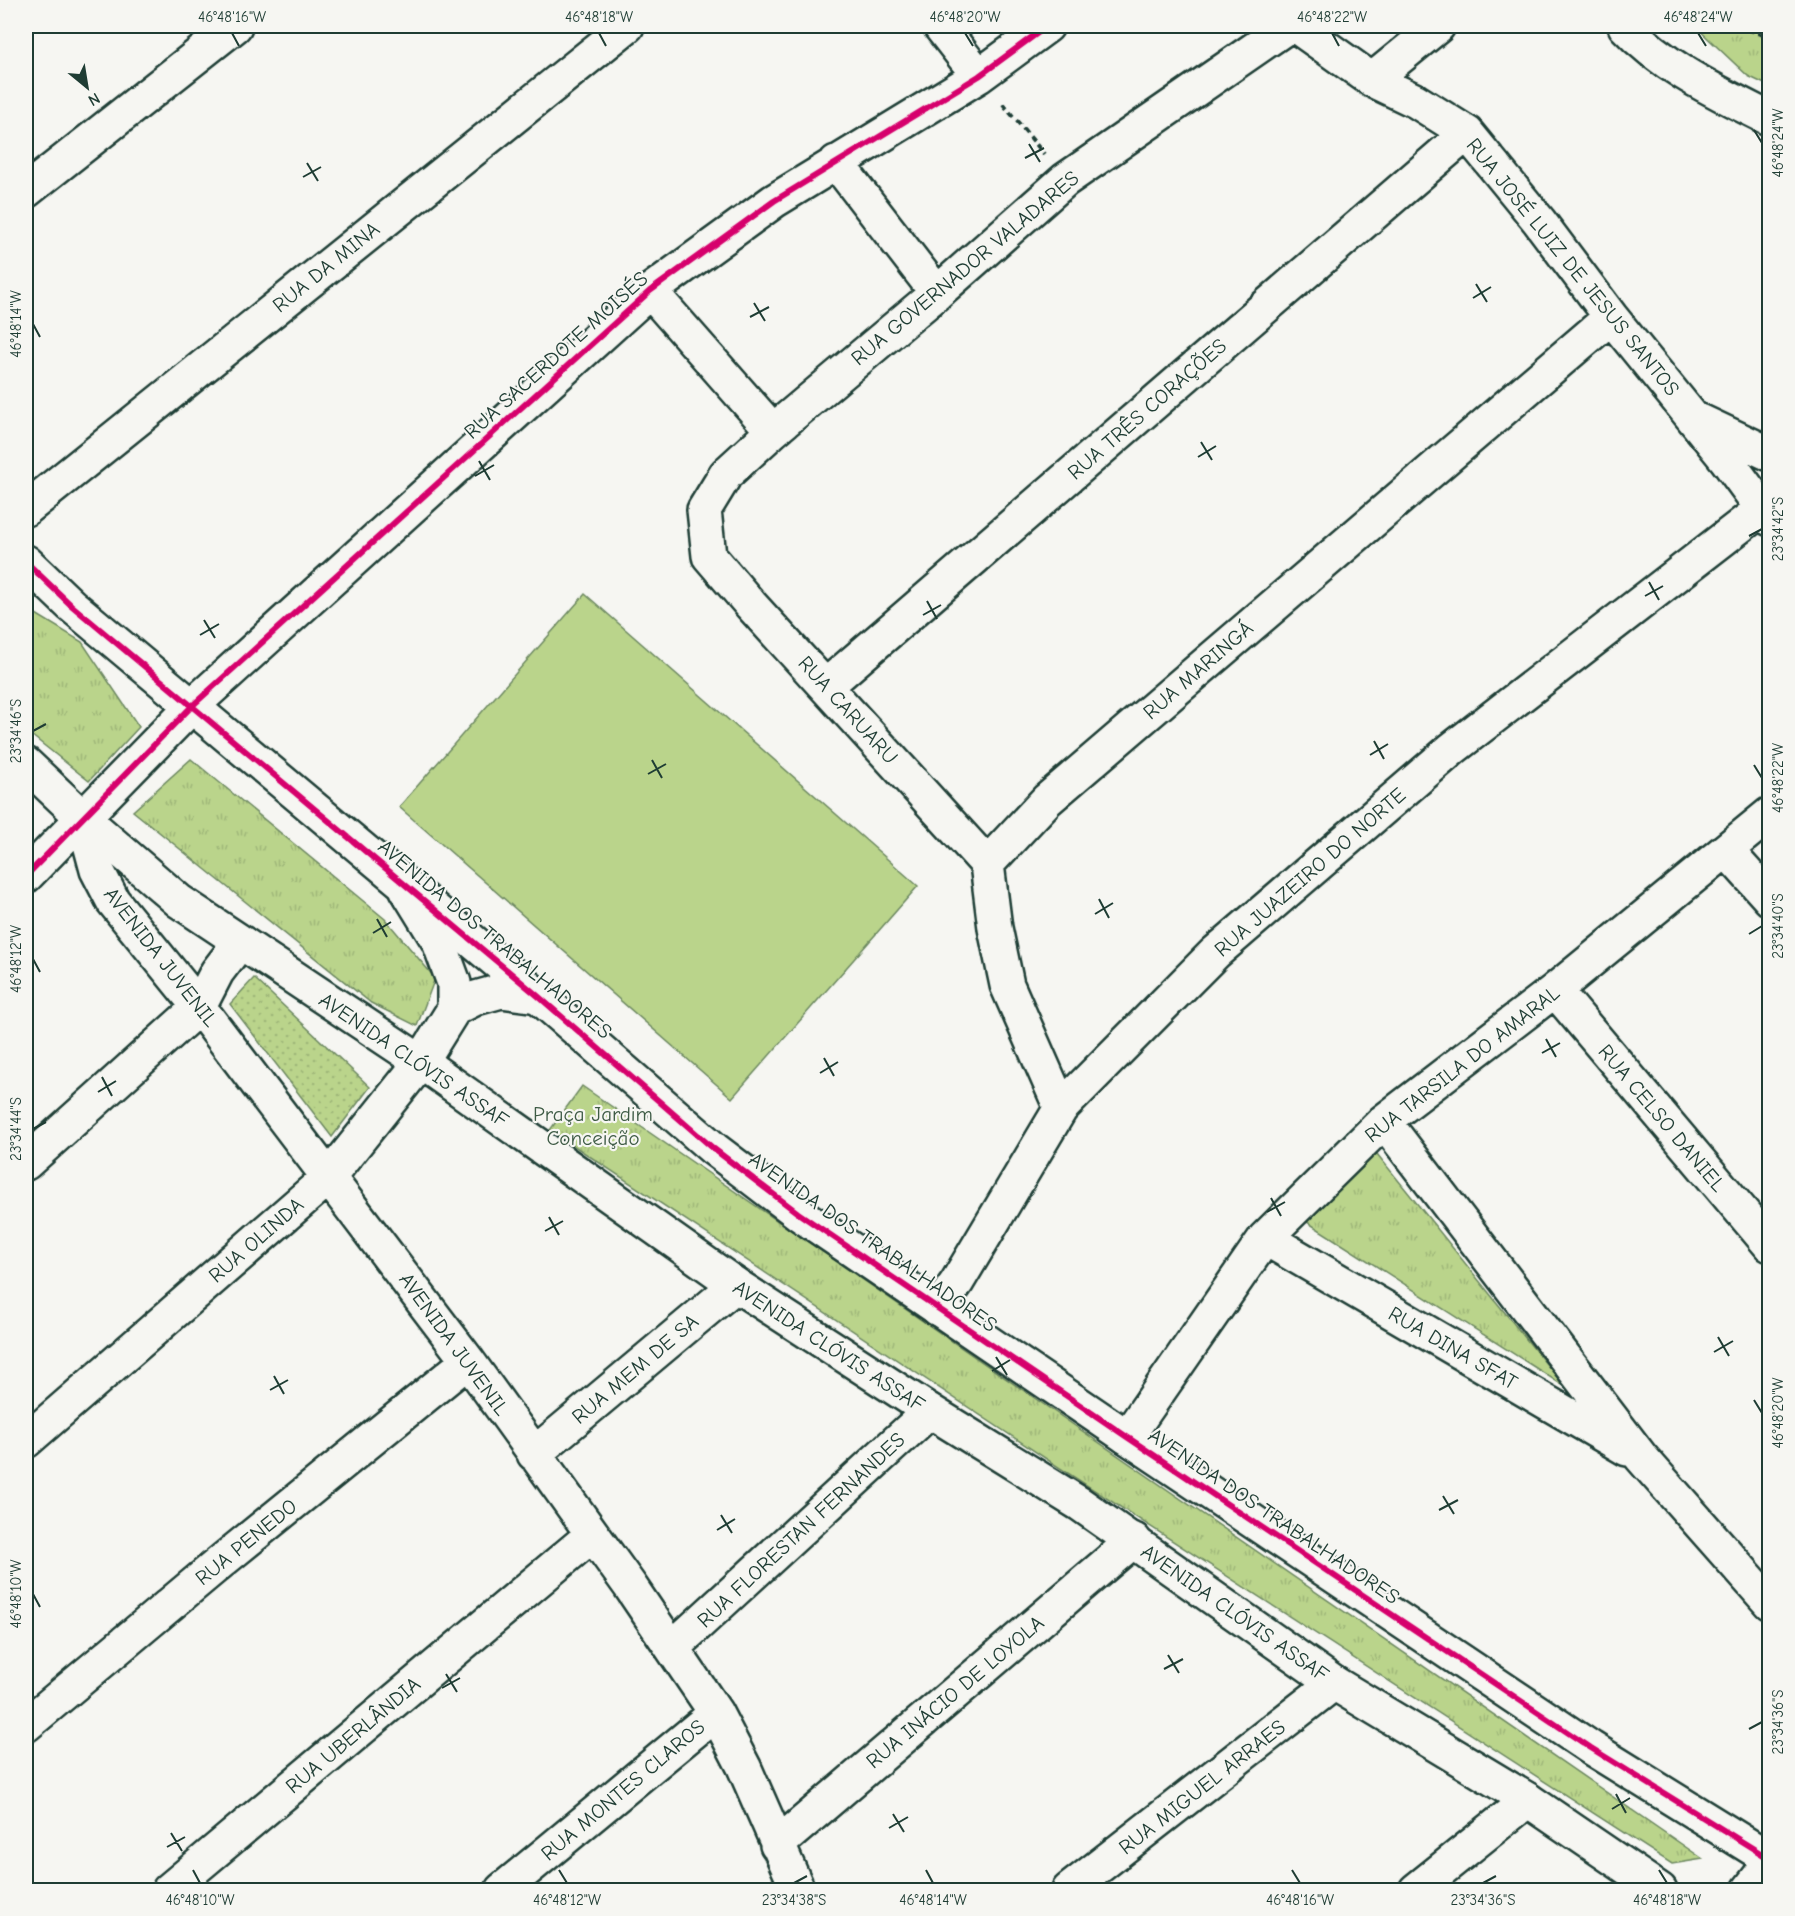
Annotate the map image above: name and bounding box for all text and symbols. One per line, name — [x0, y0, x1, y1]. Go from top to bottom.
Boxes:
text: 46°48'16"W — [198, 8, 266, 26]
text: 46°48'18"W — [565, 8, 633, 26]
text: 46°48'20"W — [929, 8, 1001, 26]
text: 46°48'22"W — [1297, 8, 1367, 26]
text: 46°48'24"W — [1663, 8, 1733, 26]
north arrow — [57, 57, 117, 117]
text: N — [85, 89, 103, 110]
text: 46°48'24"W — [1769, 108, 1787, 178]
street label: RUA JOSÉ LUIZ DE JESUS SANTOS — [1462, 133, 1684, 401]
street label: RUA GOVERNADOR VALADARES — [846, 166, 1084, 370]
street label: RUA DA MINA — [268, 217, 384, 317]
street label: RUA SACERDOTE MOISÉS — [459, 266, 653, 444]
text: 46°48'14"W — [7, 290, 25, 358]
street label: RUA TRÊS CORAÇÕES — [1063, 334, 1231, 484]
text: 23°34'42"S — [1769, 497, 1787, 561]
street label: RUA MARINGÁ — [1138, 616, 1258, 724]
street label: RUA CARUARU — [793, 651, 903, 769]
text: 23°34'46"S — [7, 699, 25, 763]
text: 46°48'22"W — [1769, 743, 1787, 813]
street label: RUA JUAZEIRO DO NORTE — [1210, 783, 1410, 961]
street label: AVENIDA DOS TRABALHADORES — [373, 834, 617, 1044]
street label: AVENIDA JUVENIL — [99, 883, 223, 1032]
text: 23°34'40"S — [1769, 893, 1787, 959]
text: 46°48'12"W — [7, 925, 25, 993]
street label: RUA TARSILA DO AMARAL — [1360, 980, 1564, 1147]
street label: AVENIDA CLÓVIS ASSAF — [315, 988, 513, 1132]
street label: RUA CELSO DANIEL — [1593, 1040, 1731, 1197]
text: 23°34'44"S — [7, 1097, 25, 1161]
park label: Praça Jardim Conceição — [533, 1102, 653, 1150]
street label: AVENIDA DOS TRABALHADORES — [744, 1147, 1002, 1337]
street label: RUA OLINDA — [204, 1192, 308, 1288]
street label: AVENIDA JUVENIL — [394, 1268, 514, 1420]
street label: AVENIDA CLÓVIS ASSAF — [729, 1275, 929, 1417]
street label: RUA DINA SFAT — [1384, 1301, 1522, 1395]
street label: RUA MEM DE SA — [567, 1309, 703, 1429]
text: 46°48'20"W — [1769, 1377, 1787, 1449]
street label: AVENIDA DOS TRABALHADORES — [1144, 1423, 1404, 1609]
street label: RUA FLORESTAN FERNANDES — [692, 1427, 910, 1633]
street label: RUA PENEDO — [190, 1494, 302, 1590]
street label: AVENIDA CLÓVIS ASSAF — [1137, 1539, 1333, 1687]
text: 46°48'10"W — [7, 1559, 25, 1629]
street label: RUA INÁCIO DE LOYOLA — [861, 1611, 1049, 1773]
street label: RUA UBERLÂNDIA — [281, 1672, 425, 1798]
text: 23°34'36"S — [1769, 1689, 1787, 1755]
street label: RUA MONTES CLAROS — [536, 1715, 710, 1865]
street label: RUA MIGUEL ARRAES — [1114, 1715, 1290, 1859]
text: 46°48'10"W — [165, 1891, 235, 1909]
text: 46°48'12"W — [533, 1891, 601, 1909]
text: 23°34'38"S — [762, 1891, 826, 1909]
text: 46°48'14"W — [899, 1891, 967, 1909]
text: 46°48'16"W — [1266, 1891, 1334, 1909]
text: 23°34'36"S — [1450, 1891, 1516, 1909]
text: 46°48'18"W — [1633, 1891, 1701, 1909]

